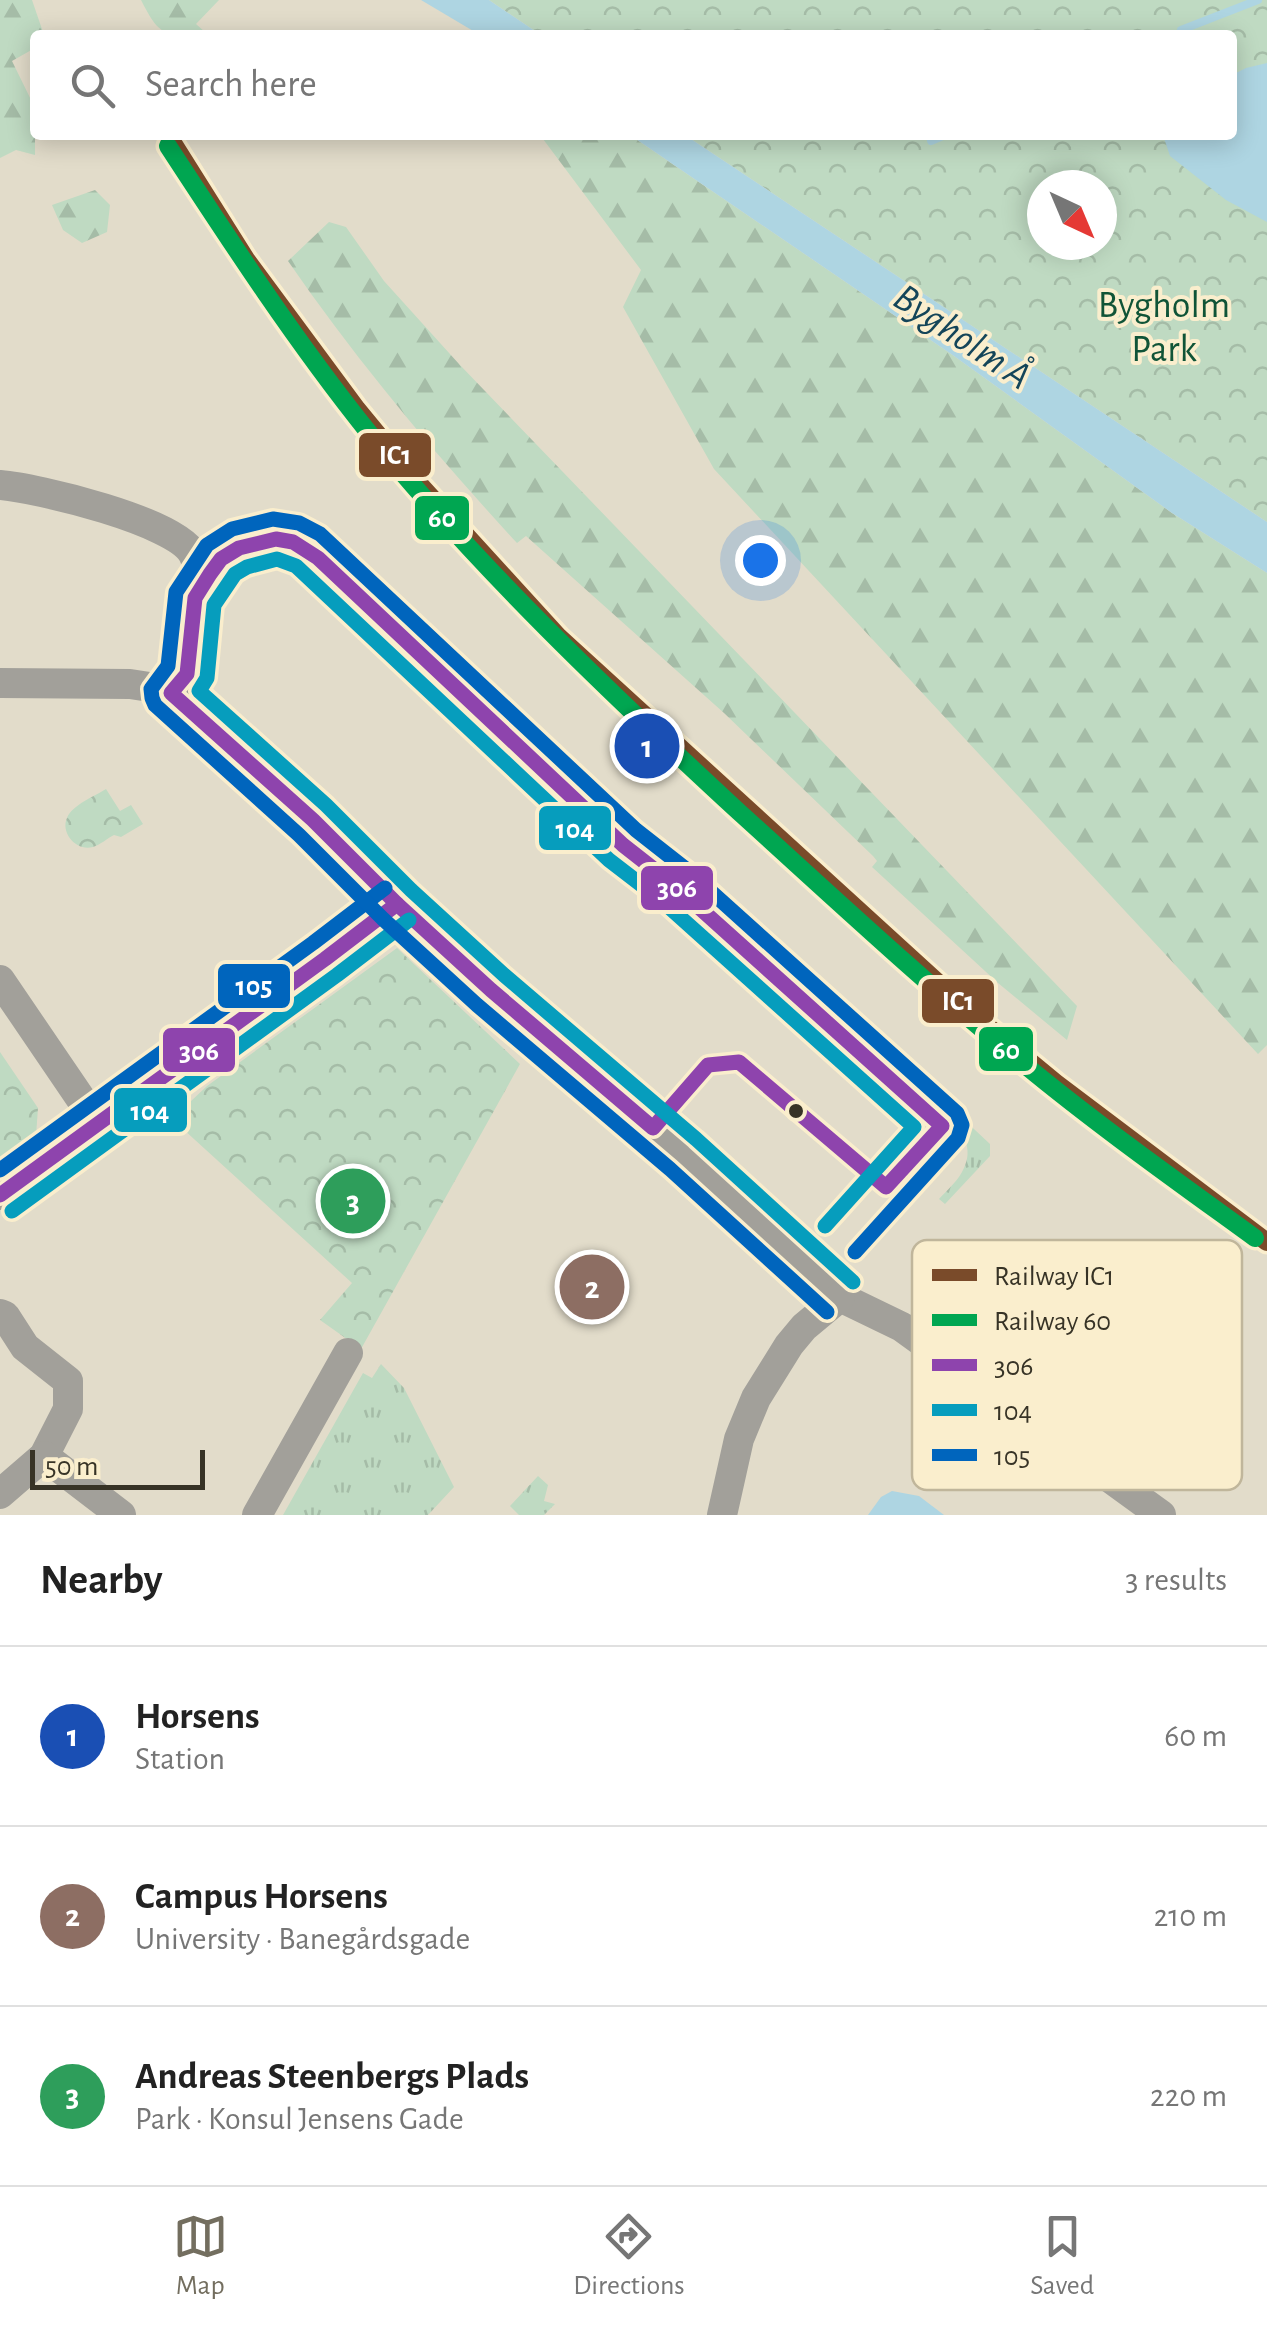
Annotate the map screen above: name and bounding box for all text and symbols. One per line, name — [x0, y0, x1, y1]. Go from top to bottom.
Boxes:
search box — [30, 30, 1237, 140]
icon: search — [65, 58, 120, 113]
text: Search here — [145, 66, 317, 104]
north arrow — [1027, 170, 1117, 260]
water label: Bygholm Å — [886, 274, 1040, 397]
park label: Bygholm Park — [1098, 287, 1230, 369]
line badge: IC1 — [357, 431, 433, 479]
text: IC1 — [379, 442, 411, 470]
line badge: 60 — [413, 494, 471, 542]
text: 60 — [428, 505, 456, 533]
your location — [735, 535, 786, 586]
pin: 1 — [614, 708, 680, 784]
line badge: 104 — [537, 804, 613, 852]
text: 104 — [556, 816, 594, 844]
line badge: 306 — [639, 864, 715, 912]
text: 306 — [657, 875, 697, 903]
line badge: 105 — [216, 962, 292, 1010]
text: 105 — [236, 973, 272, 1001]
line badge: IC1 — [920, 977, 996, 1025]
text: IC1 — [942, 988, 974, 1016]
line badge: 60 — [977, 1025, 1035, 1073]
line badge: 306 — [161, 1026, 237, 1074]
text: 60 — [992, 1037, 1020, 1065]
text: 306 — [179, 1038, 219, 1066]
line badge: 104 — [112, 1086, 189, 1134]
text: 104 — [131, 1098, 169, 1126]
unlabelled marker — [786, 1101, 806, 1121]
pin: 3 — [320, 1164, 386, 1238]
legend — [912, 1240, 1242, 1490]
pin: 2 — [560, 1250, 624, 1324]
text: Railway IC1 — [994, 1263, 1114, 1291]
text: Railway 60 — [994, 1308, 1111, 1336]
text: 306 — [994, 1353, 1033, 1381]
text: 104 — [994, 1398, 1032, 1426]
text: 105 — [994, 1443, 1030, 1471]
scale bar — [30, 1445, 205, 1490]
text: 50 m — [45, 1453, 99, 1481]
text: Nearby — [40, 1559, 163, 1601]
text: 3 results — [1125, 1564, 1227, 1596]
text: Horsens — [135, 1698, 260, 1736]
text: 1 — [67, 1720, 78, 1752]
text: 60 m — [1164, 1720, 1227, 1752]
text: Station — [135, 1743, 225, 1775]
text: Campus Horsens — [135, 1878, 388, 1916]
text: 2 — [65, 1900, 80, 1932]
text: 210 m — [1154, 1900, 1227, 1932]
text: University · Banegårdsgade — [135, 1923, 470, 1955]
text: Andreas Steenbergs Plads — [135, 2058, 529, 2096]
text: 3 — [66, 2080, 79, 2112]
text: 220 m — [1150, 2080, 1227, 2112]
text: Park · Konsul Jensens Gade — [135, 2103, 464, 2135]
tab: Map — [173, 2209, 228, 2303]
tab: Directions — [573, 2209, 685, 2303]
tab: Saved — [1030, 2209, 1094, 2303]

